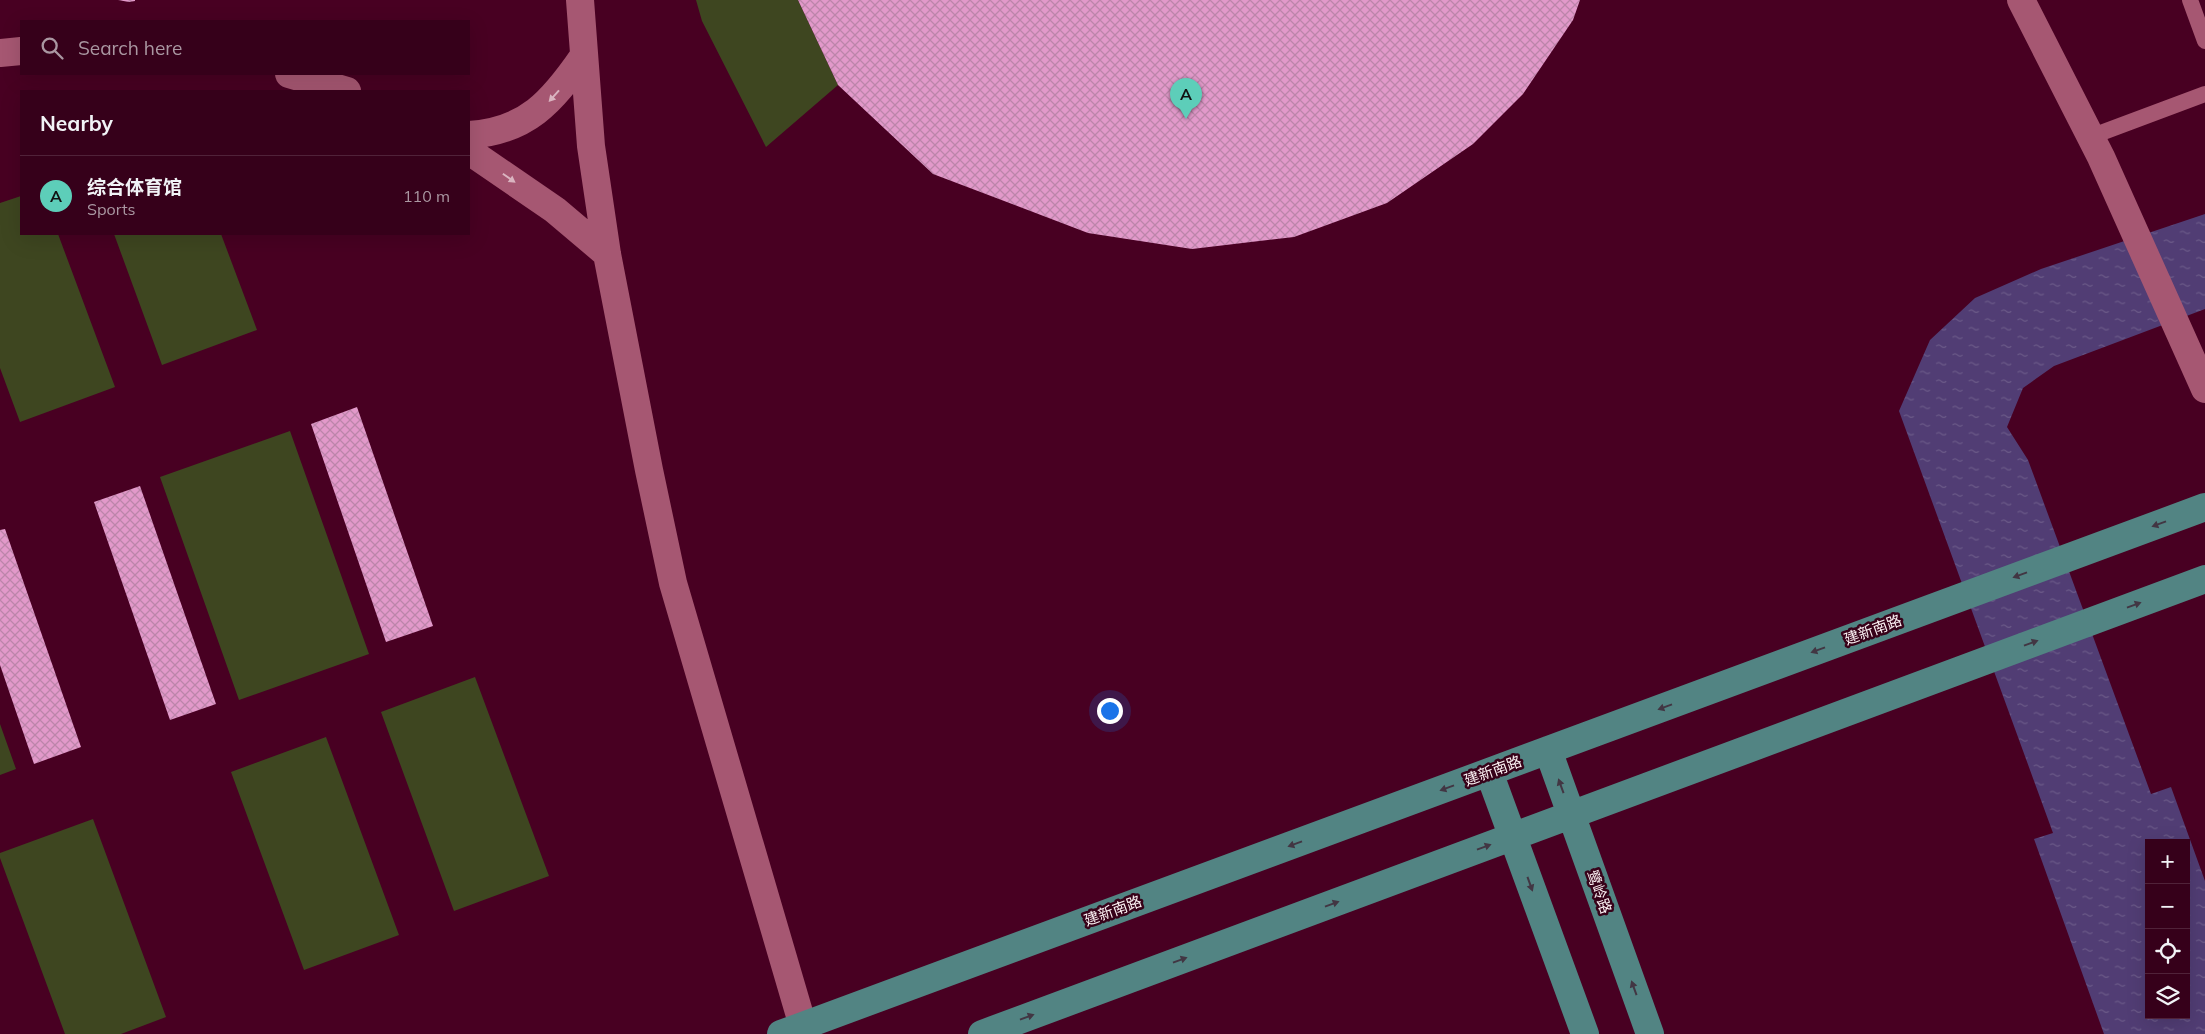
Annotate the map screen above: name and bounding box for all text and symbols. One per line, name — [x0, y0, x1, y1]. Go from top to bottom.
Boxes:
search box — [20, 20, 470, 75]
icon: search — [38, 34, 66, 62]
text: Search here — [78, 36, 182, 60]
pin: A — [1170, 78, 1202, 119]
one-way arrow — [548, 89, 560, 101]
text: Nearby — [40, 110, 113, 136]
one-way arrow — [502, 173, 516, 183]
text: 综合体育馆 — [87, 175, 182, 199]
text: A — [50, 186, 62, 206]
text: 110 m — [403, 186, 450, 206]
text: Sports — [87, 199, 135, 219]
one-way arrow — [2151, 520, 2166, 528]
one-way arrow — [2012, 571, 2027, 579]
one-way arrow — [2127, 601, 2142, 609]
street label: 建新南路 — [1841, 610, 1904, 649]
one-way arrow — [2024, 639, 2039, 647]
one-way arrow — [1810, 647, 1825, 654]
your location — [1097, 698, 1123, 724]
one-way arrow — [1657, 703, 1672, 711]
street label: 建新南路 — [1461, 751, 1524, 790]
one-way arrow — [1557, 778, 1565, 793]
one-way arrow — [1439, 784, 1454, 792]
map controls — [2145, 839, 2190, 1019]
button: + — [2145, 839, 2190, 884]
one-way arrow — [1287, 840, 1302, 848]
one-way arrow — [1477, 843, 1492, 851]
street label: 鹭岭路 — [1583, 867, 1616, 916]
one-way arrow — [1526, 877, 1534, 892]
button: − — [2145, 884, 2190, 929]
street label: 建新南路 — [1081, 891, 1144, 930]
one-way arrow — [1325, 900, 1340, 908]
button: locate — [2145, 929, 2190, 974]
one-way arrow — [1172, 956, 1187, 963]
button: layers — [2145, 974, 2190, 1019]
one-way arrow — [1630, 980, 1638, 995]
one-way arrow — [1020, 1013, 1035, 1021]

